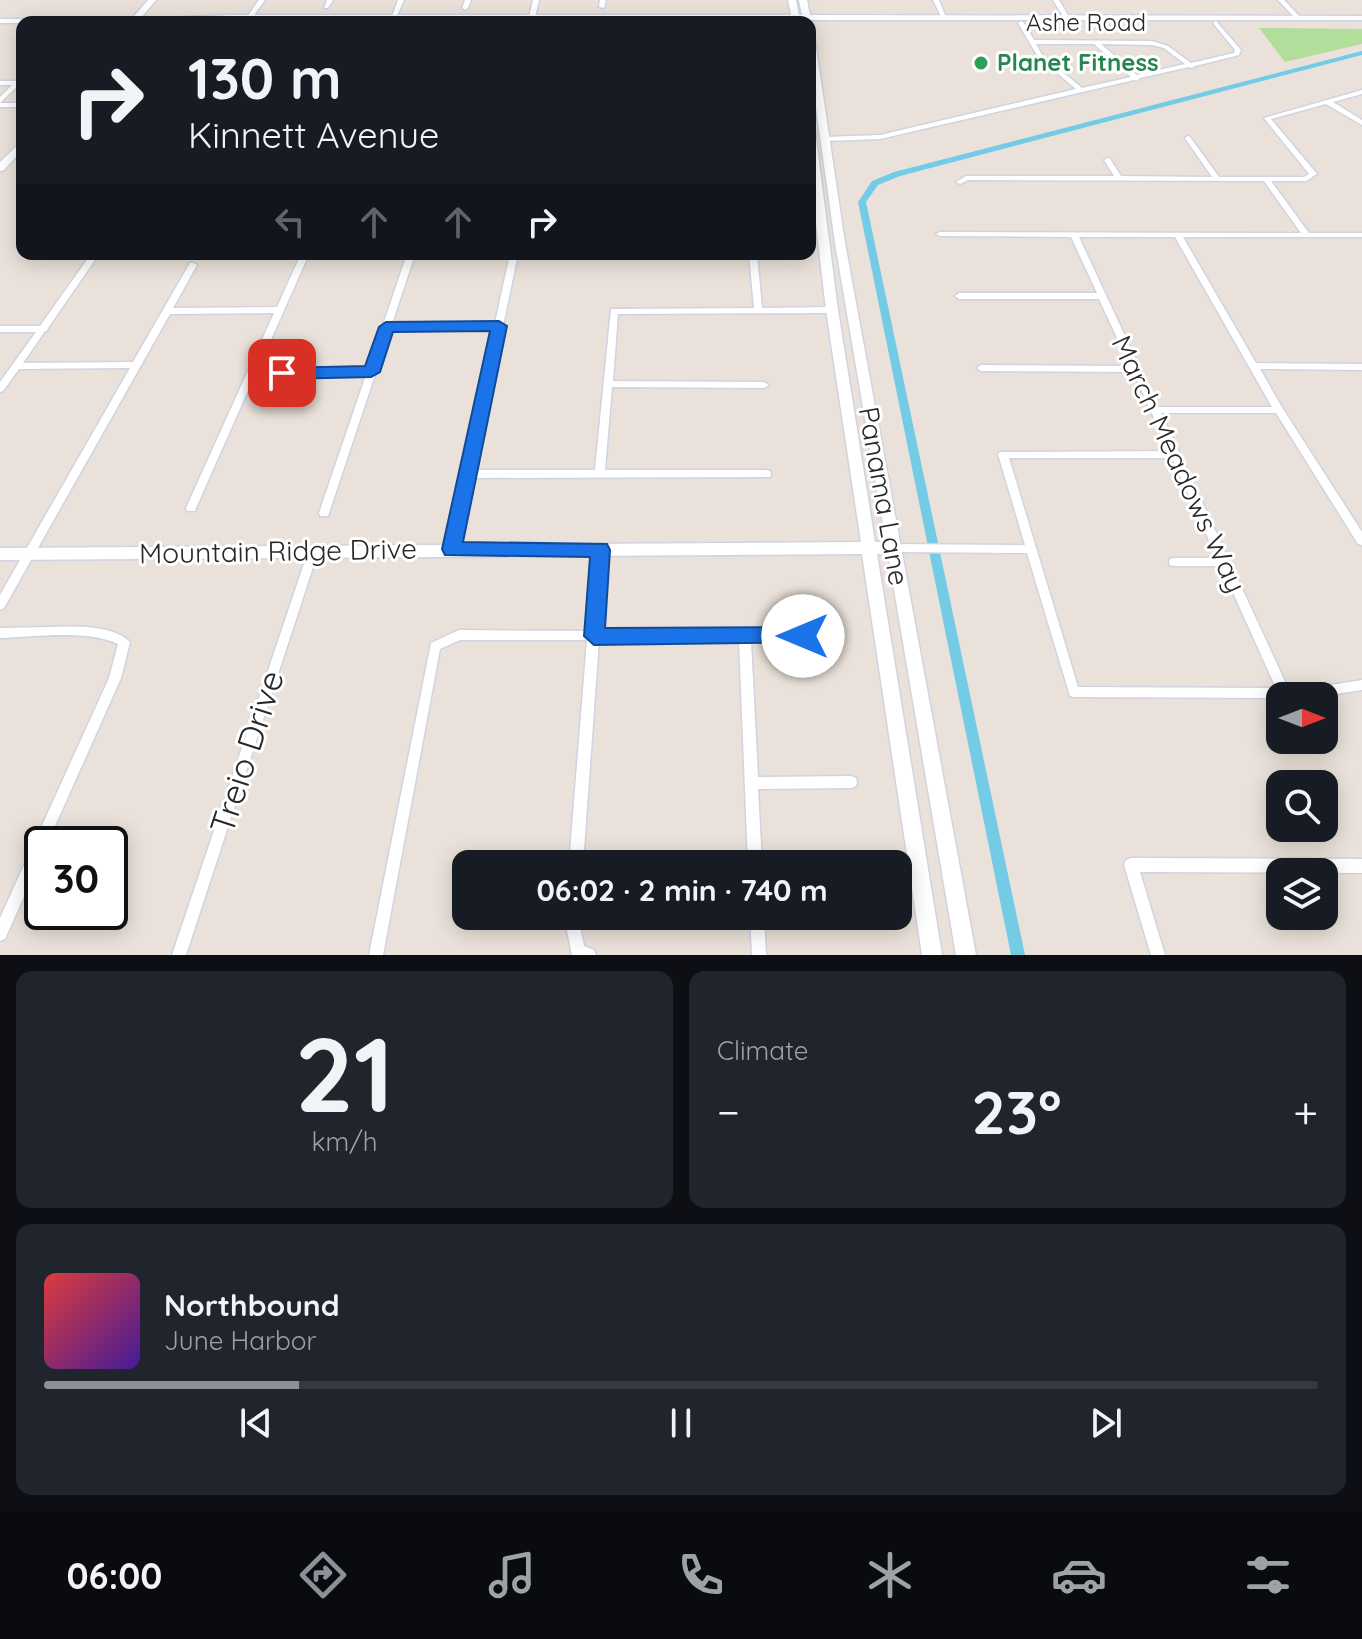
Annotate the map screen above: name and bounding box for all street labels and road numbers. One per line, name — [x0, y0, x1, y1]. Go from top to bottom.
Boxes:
street label: Ashe Road — [1026, 7, 1146, 37]
street label: March Meadows Way — [1105, 330, 1254, 598]
street label: Panama Lane — [852, 404, 917, 588]
street label: Mountain Ridge Drive — [139, 531, 417, 570]
street label: Treio Drive — [200, 665, 293, 839]

